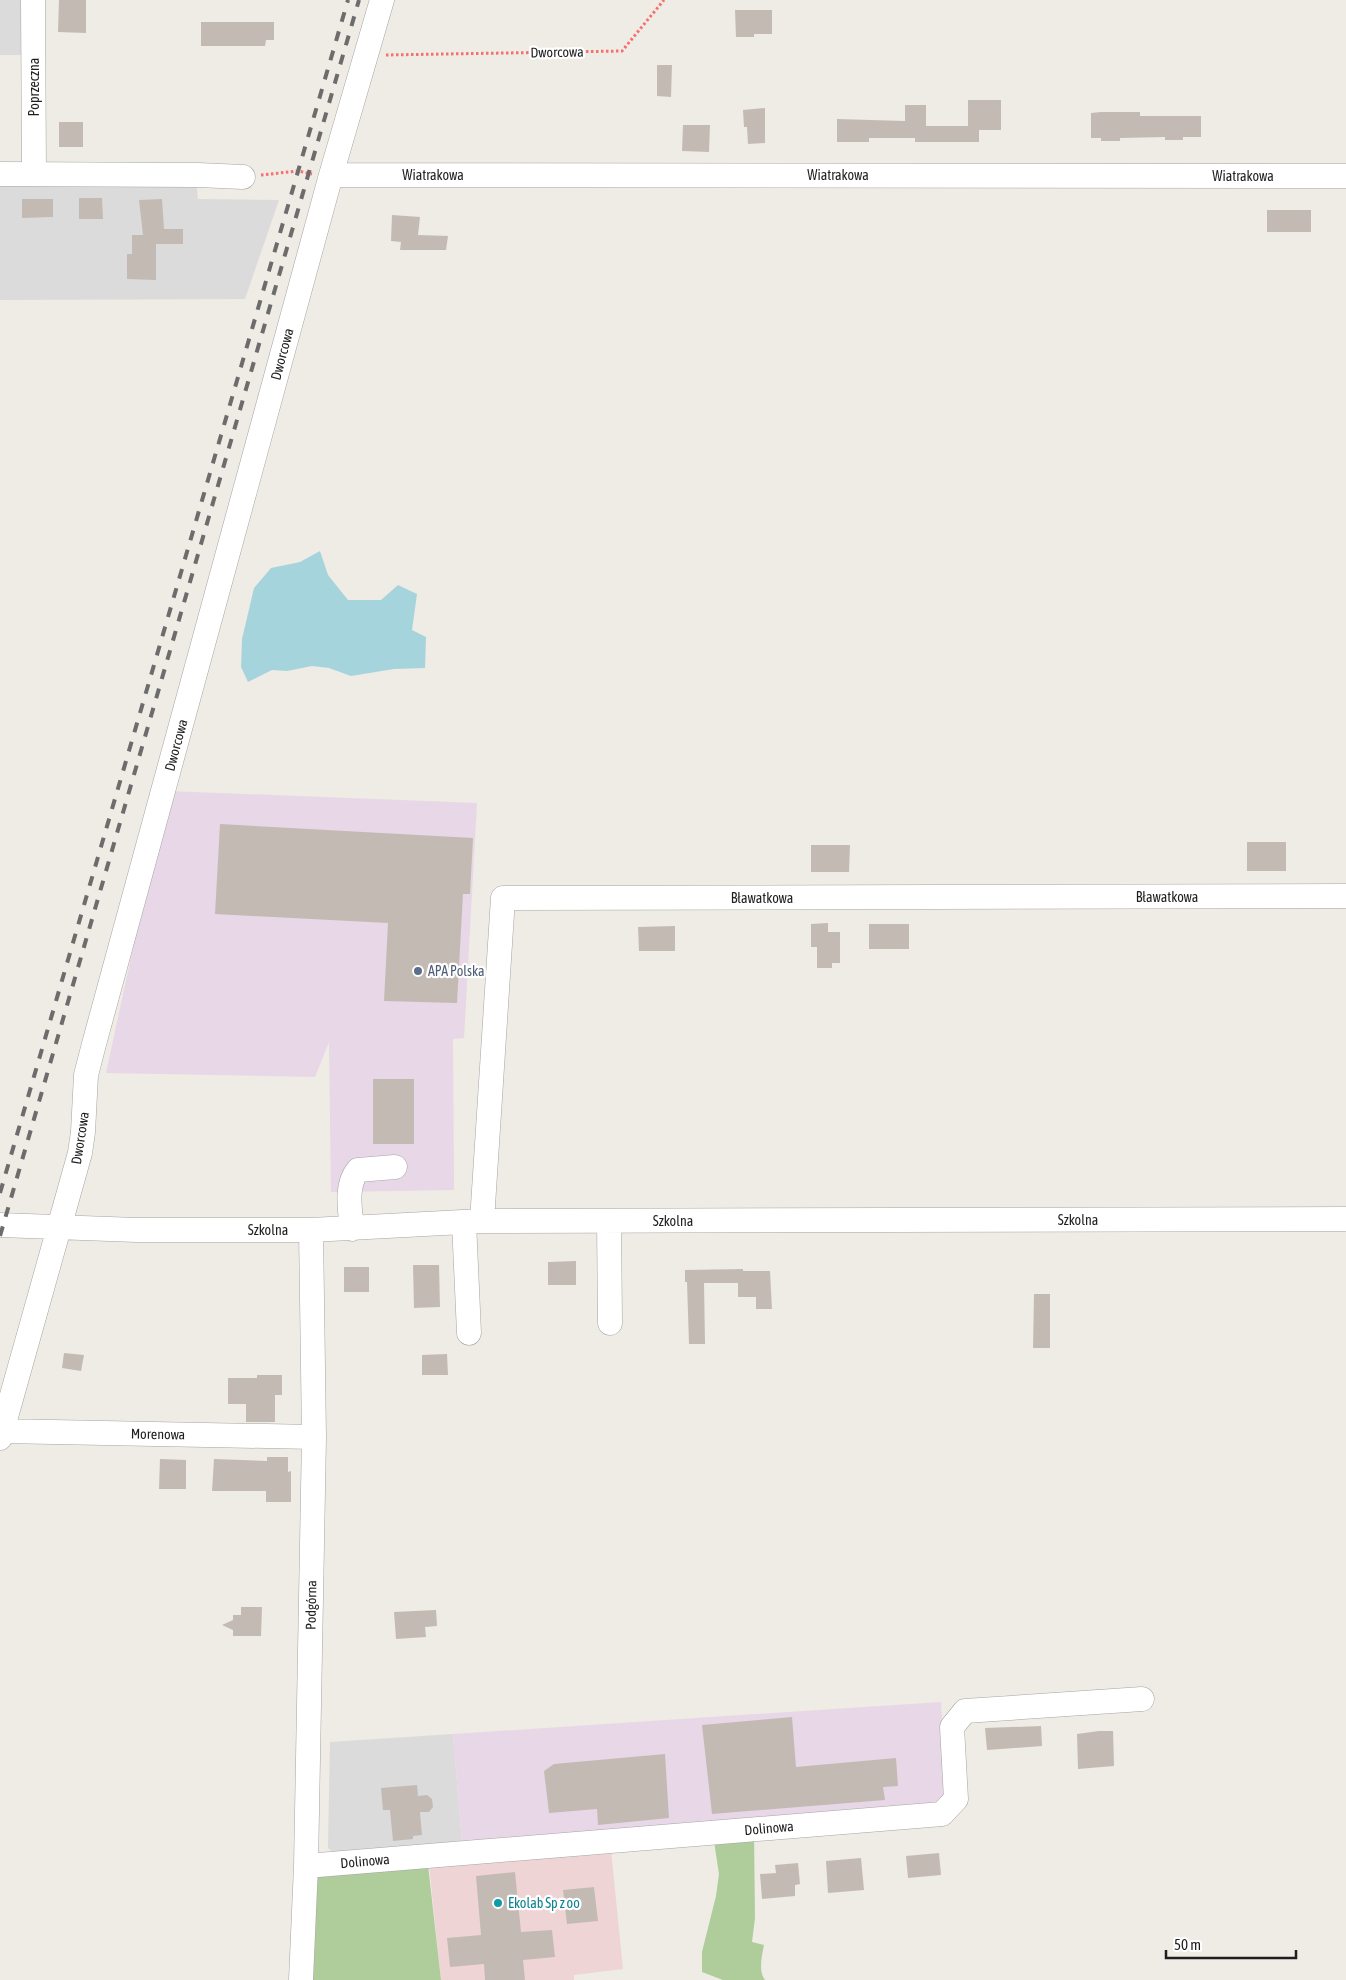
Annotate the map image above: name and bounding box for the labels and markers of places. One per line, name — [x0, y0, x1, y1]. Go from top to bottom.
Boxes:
place label: APA Polska — [428, 963, 485, 979]
marker: APA Polska — [412, 965, 424, 977]
place label: Ekolab Sp z oo — [508, 1895, 580, 1911]
marker: Ekolab Sp z oo — [492, 1897, 504, 1909]

